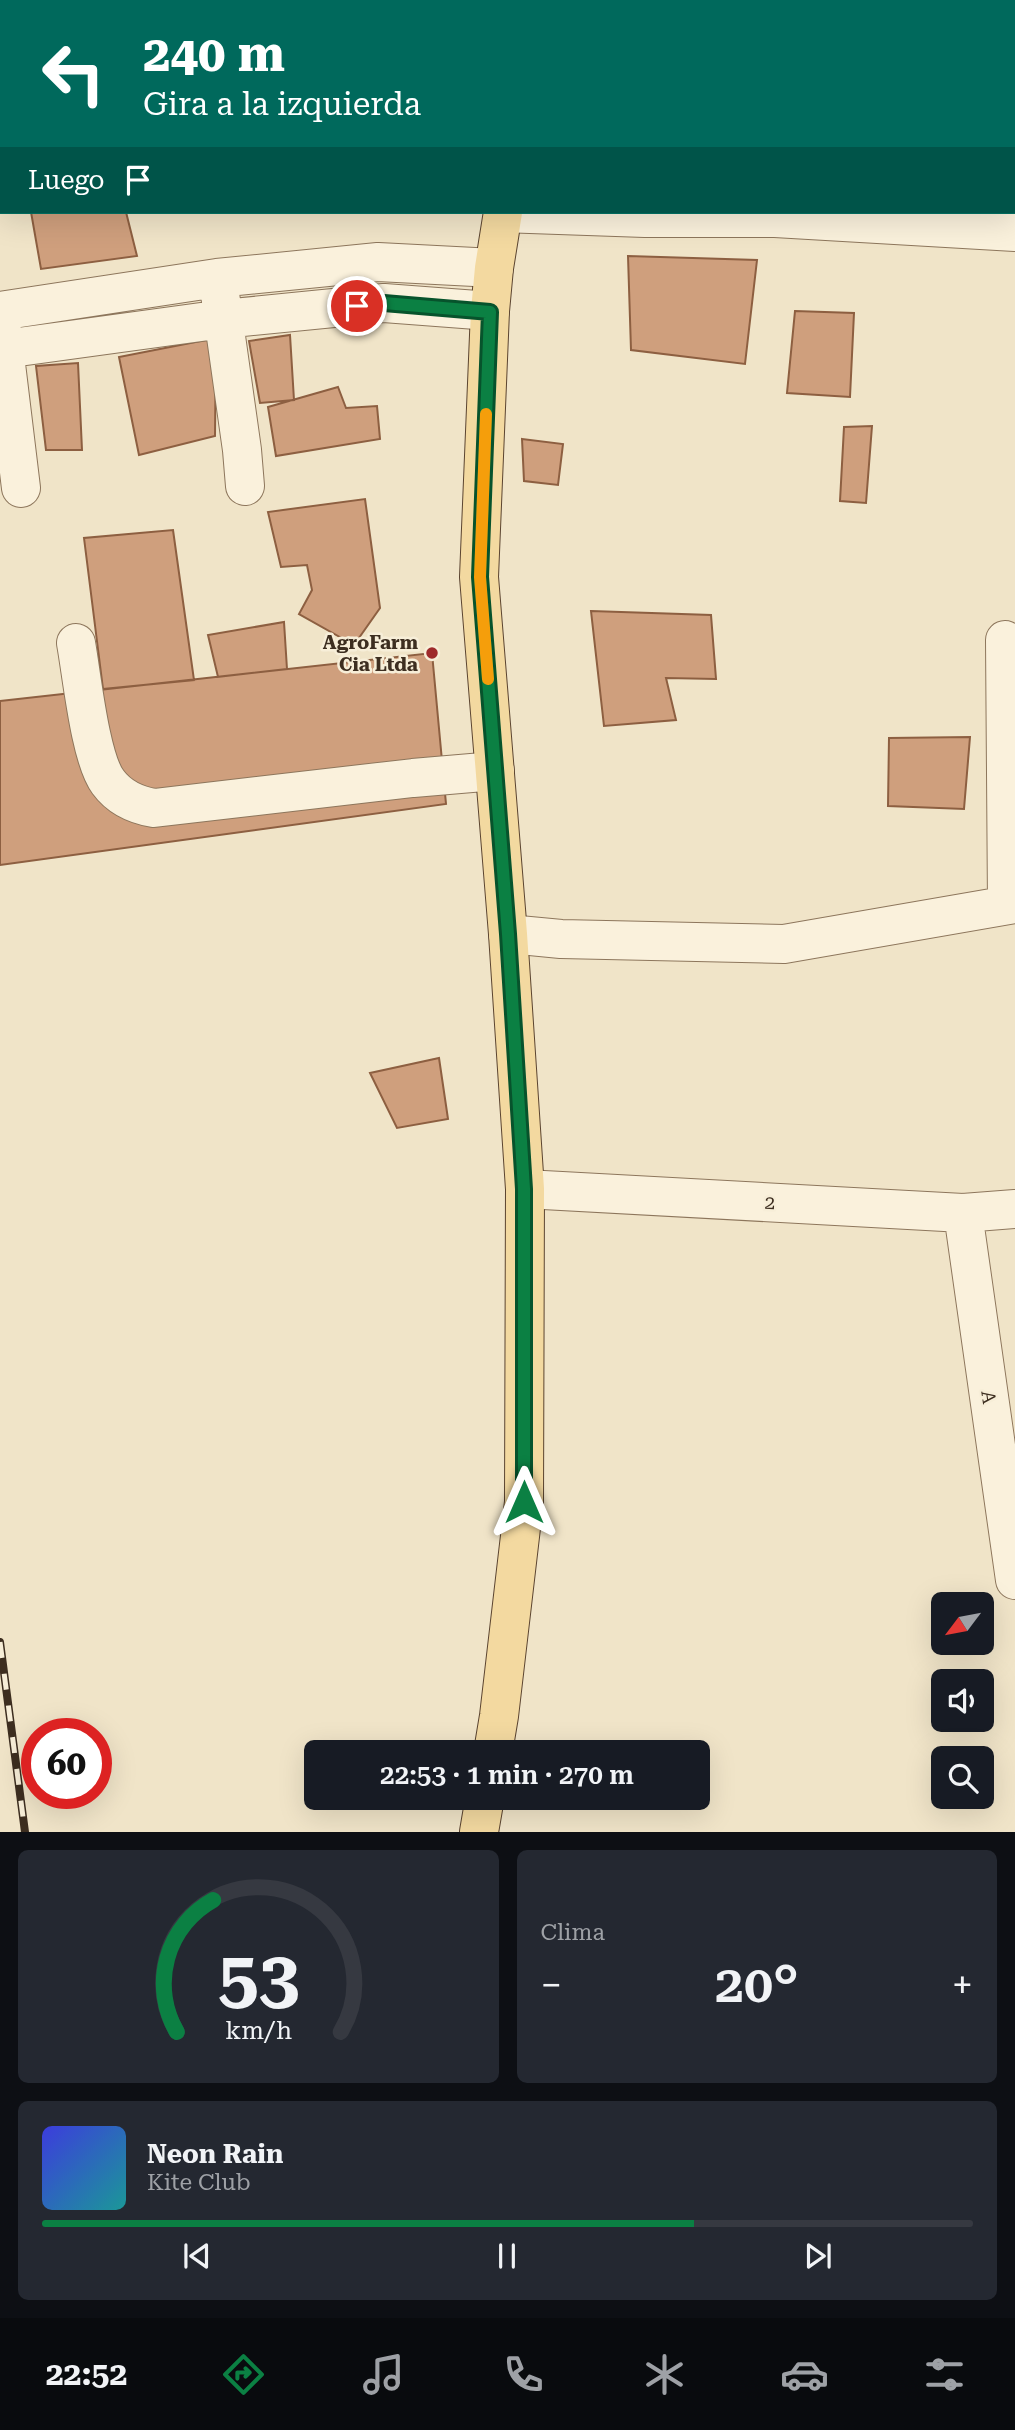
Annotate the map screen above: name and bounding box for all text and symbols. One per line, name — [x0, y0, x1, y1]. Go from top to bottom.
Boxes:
text: 240 m — [143, 26, 285, 83]
icon: left — [28, 28, 119, 119]
text: Gira a la izquierda — [143, 85, 421, 123]
icon: arrive — [119, 161, 157, 199]
text: Luego — [28, 165, 105, 195]
pin — [327, 276, 387, 336]
icon: arrive — [338, 287, 376, 325]
place label: AgroFarm Cia Ltda — [323, 631, 419, 676]
marker: AgroFarm Cia Ltda — [424, 645, 440, 661]
street label: 2 — [764, 1191, 776, 1214]
street label: A — [976, 1389, 1001, 1406]
position arrow — [487, 1465, 561, 1539]
north arrow — [931, 1592, 994, 1656]
map controls — [931, 1592, 994, 1809]
button: sound — [931, 1669, 994, 1732]
speed limit sign: 60 — [21, 1718, 112, 1809]
button: search — [931, 1746, 994, 1809]
text: 22:53 · 1 min · 270 m — [380, 1760, 634, 1790]
text: Clima — [541, 1919, 605, 1946]
text: 53 — [217, 1936, 299, 2021]
text: 20° — [715, 1954, 799, 2015]
text: − — [541, 1963, 562, 2007]
text: + — [952, 1963, 973, 2007]
text: km/h — [225, 2016, 292, 2045]
text: Neon Rain — [147, 2139, 283, 2169]
text: Kite Club — [147, 2169, 251, 2196]
icon: previous — [178, 2237, 216, 2275]
icon: pause — [488, 2237, 526, 2275]
icon: next — [799, 2237, 837, 2275]
icon: directions — [219, 2350, 268, 2399]
icon: music — [359, 2350, 408, 2399]
icon: phone — [499, 2350, 548, 2399]
icon: climate — [640, 2350, 689, 2399]
icon: car — [780, 2350, 829, 2399]
icon: filters — [920, 2350, 969, 2399]
text: 22:52 — [46, 2355, 127, 2393]

